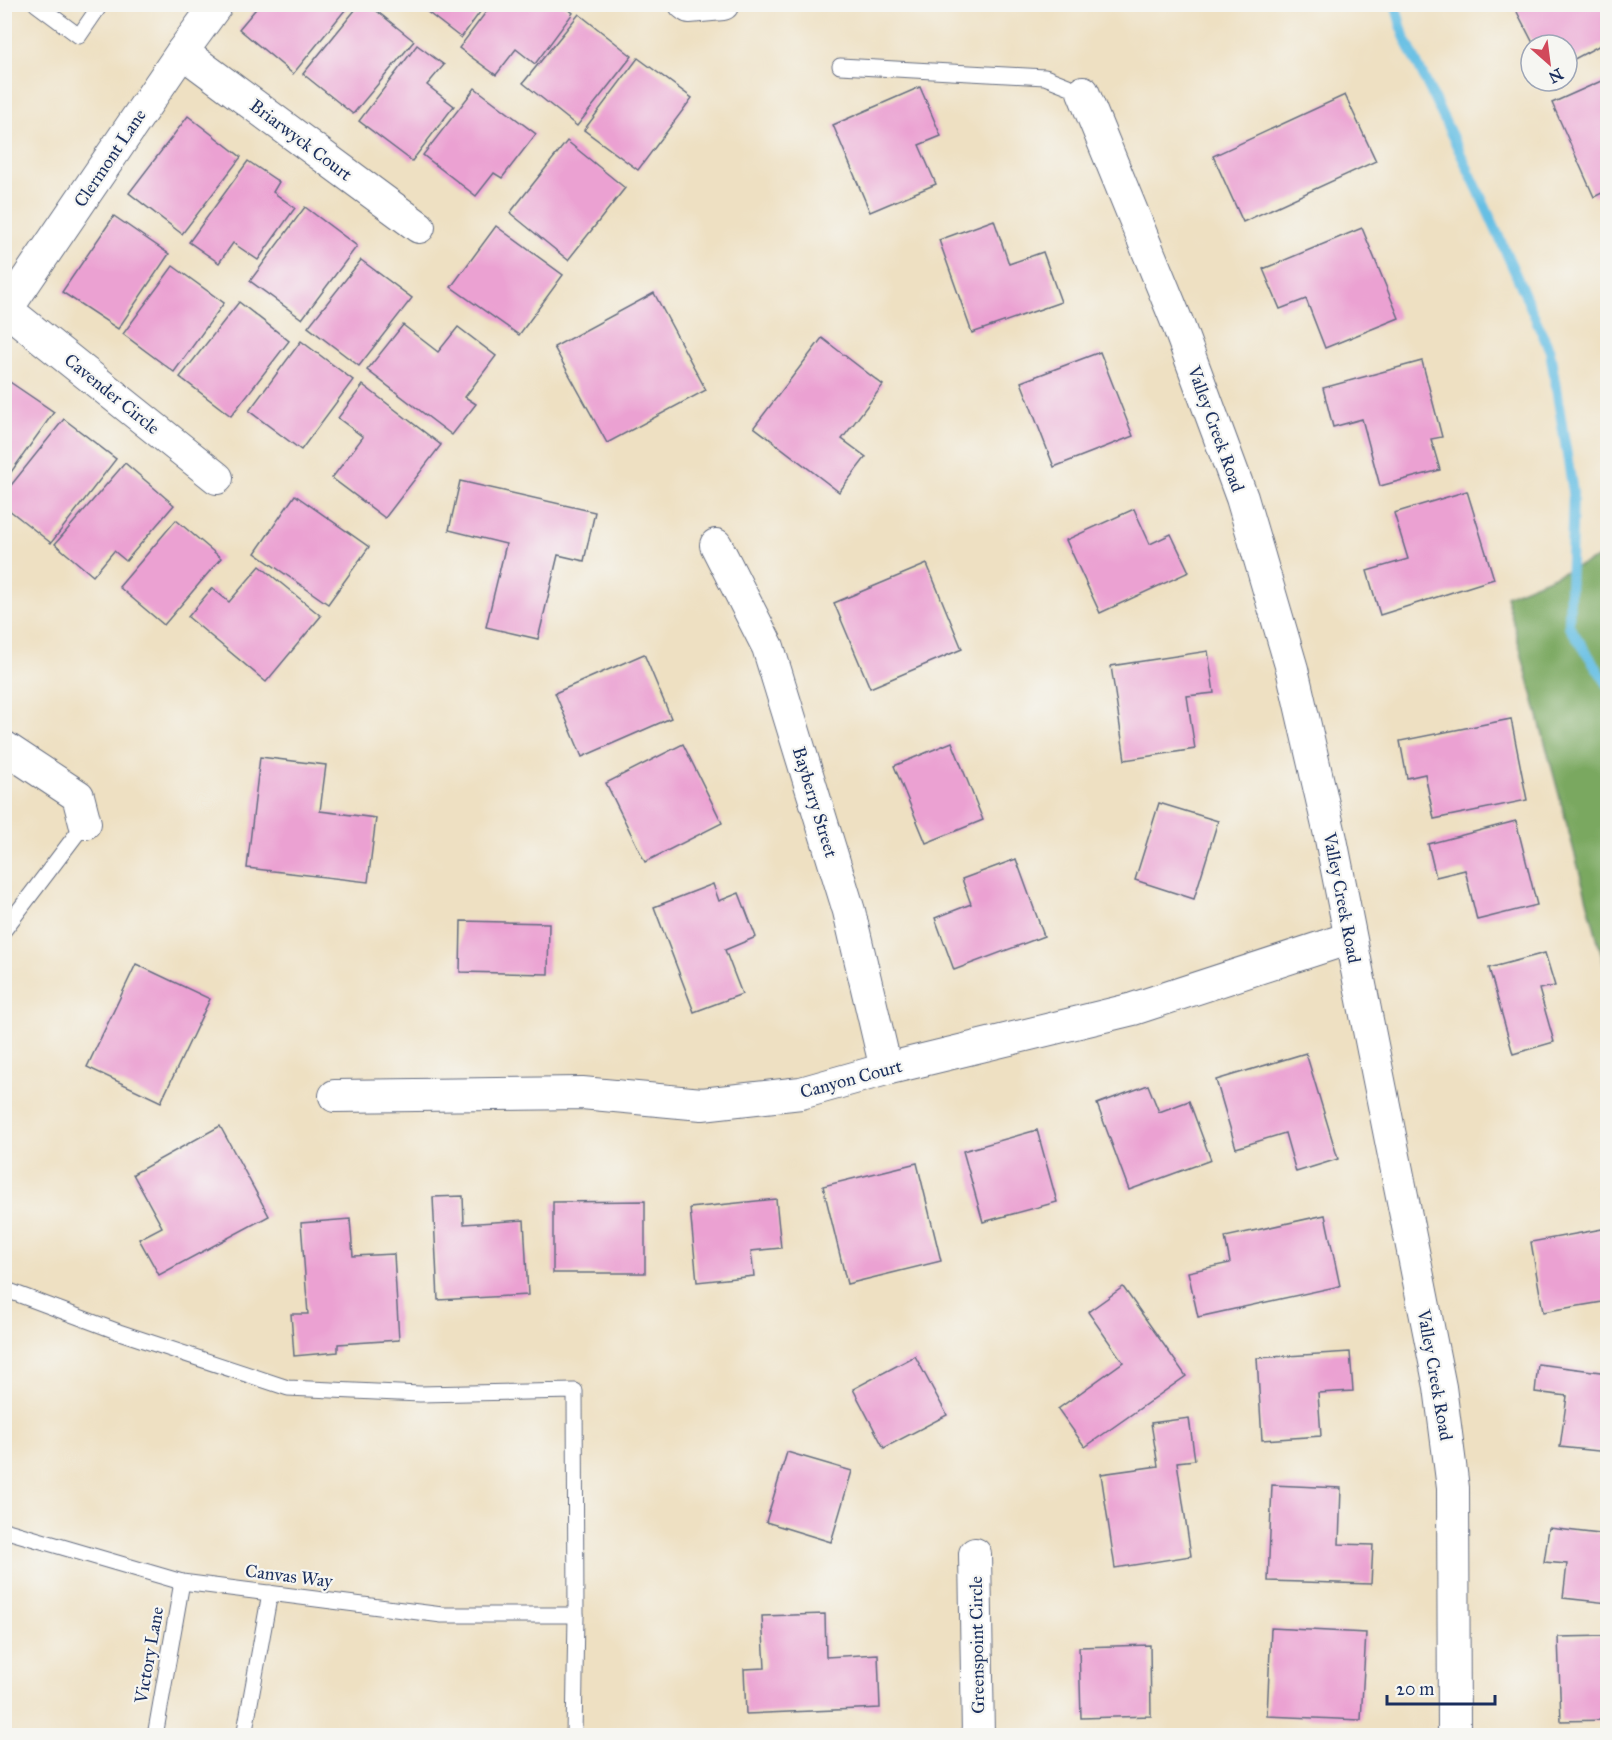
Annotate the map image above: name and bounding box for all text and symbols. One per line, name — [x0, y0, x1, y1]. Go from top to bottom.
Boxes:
north arrow — [1519, 33, 1579, 93]
text: N — [1545, 64, 1566, 88]
street label: Briarwyck Court — [246, 94, 357, 186]
street label: Clermont Lane — [69, 105, 151, 211]
street label: Cavender Circle — [60, 349, 164, 439]
street label: Valley Creek Road — [1183, 362, 1249, 495]
street label: Bayberry Street — [788, 744, 842, 861]
street label: Valley Creek Road — [1318, 830, 1365, 965]
street label: Canyon Court — [798, 1055, 905, 1103]
street label: Valley Creek Road — [1412, 1307, 1457, 1442]
street label: Canvas Way — [244, 1560, 335, 1592]
street label: Greenspoint Circle — [965, 1576, 989, 1714]
street label: Victory Lane — [130, 1605, 168, 1706]
scale bar — [1387, 1668, 1495, 1706]
text: 20 m — [1396, 1678, 1434, 1700]

